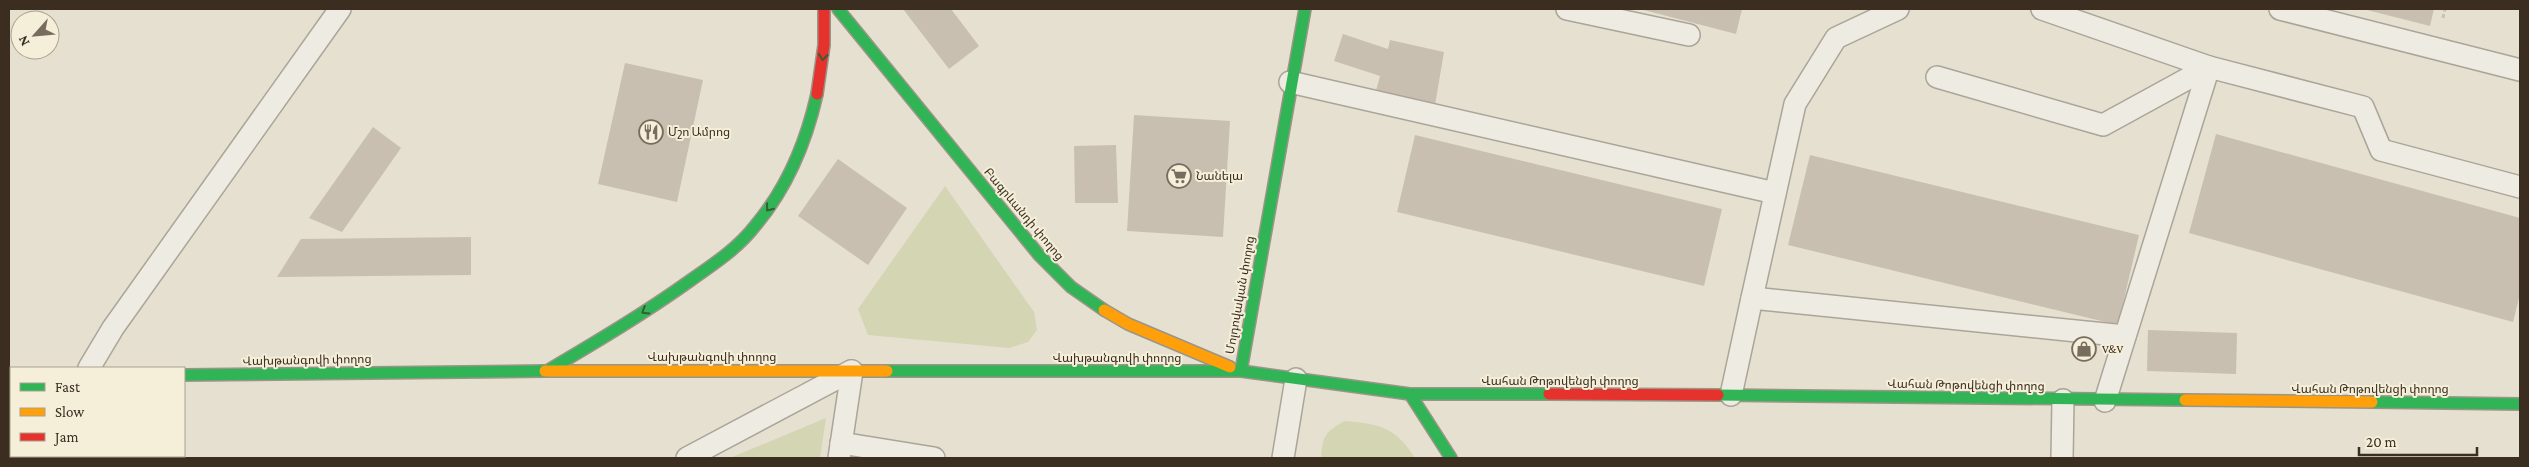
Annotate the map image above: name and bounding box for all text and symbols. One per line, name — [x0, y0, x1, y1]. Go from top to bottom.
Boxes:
north arrow — [10, 10, 60, 60]
text: N — [14, 33, 33, 49]
one-way arrow — [819, 53, 829, 62]
restaurant icon: Մշո Ամրոց — [638, 119, 664, 145]
place label: Մշո Ամրոց — [668, 125, 730, 139]
supermarket icon: Նանելա — [1166, 163, 1192, 189]
street label: Բագրևանդի փողոց — [981, 165, 1067, 263]
place label: Նանելա — [1196, 169, 1243, 183]
one-way arrow — [767, 202, 775, 211]
street label: Մոլդովական փողոց — [1223, 235, 1257, 355]
one-way arrow — [641, 305, 650, 315]
shop icon: V&V — [2071, 336, 2097, 362]
place label: V&V — [2102, 342, 2123, 356]
street label: Վախթանգովի փողոց — [647, 350, 777, 364]
street label: Վախթանգովի փողոց — [1052, 351, 1182, 365]
street label: Վախթանգովի փողոց — [242, 352, 372, 368]
legend — [10, 367, 185, 457]
street label: Վահան Թոթովենցի փողոց — [1481, 374, 1639, 388]
street label: Վահան Թոթովենցի փողոց — [1887, 377, 2045, 393]
text: Fast — [55, 379, 81, 395]
street label: Վահան Թոթովենցի փողոց — [2291, 382, 2449, 396]
text: Slow — [55, 404, 85, 420]
scale bar — [2359, 424, 2476, 456]
text: Jam — [53, 429, 78, 446]
text: 20 m — [2366, 434, 2397, 450]

